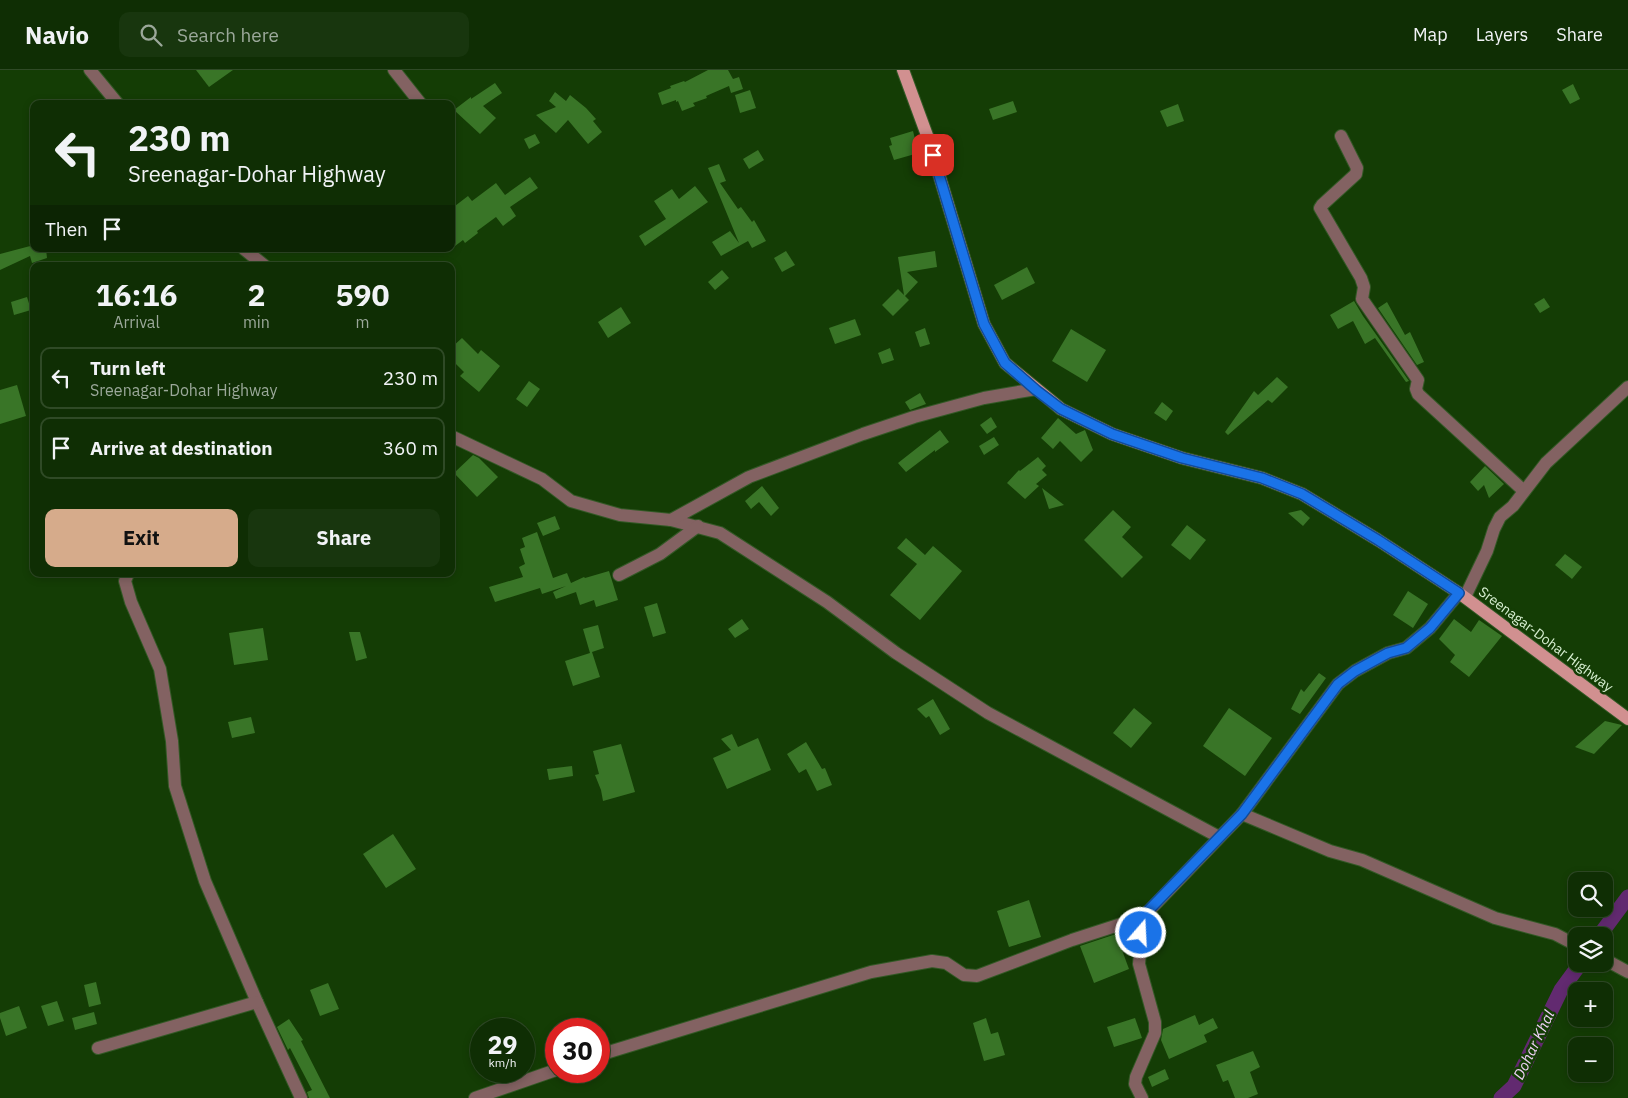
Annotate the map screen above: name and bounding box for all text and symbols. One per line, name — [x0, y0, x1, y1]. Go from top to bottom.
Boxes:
search box — [119, 12, 469, 57]
text: Navio — [25, 19, 89, 51]
icon: search — [137, 21, 165, 49]
text: Search here — [177, 23, 279, 47]
text: Map — [1413, 23, 1448, 46]
text: Layers — [1476, 23, 1528, 46]
text: Share — [1556, 23, 1603, 46]
text: 230 m — [128, 115, 231, 161]
icon: left — [45, 120, 110, 185]
pin — [912, 134, 954, 176]
icon: arrive — [919, 141, 947, 169]
text: Sreenagar-Dohar Highway — [128, 159, 386, 188]
icon: arrive — [98, 215, 126, 243]
text: Then — [45, 217, 88, 241]
text: 16:16 — [96, 275, 177, 314]
text: 2 — [247, 275, 265, 314]
text: 590 — [335, 275, 389, 314]
text: Arrival — [113, 312, 160, 332]
text: min — [243, 312, 270, 332]
text: m — [355, 312, 369, 332]
text: Turn left — [90, 356, 166, 380]
icon: left — [47, 364, 75, 392]
text: 230 m — [383, 366, 438, 390]
text: Sreenagar-Dohar Highway — [90, 380, 278, 400]
icon: arrive — [47, 434, 75, 462]
text: Arrive at destination — [90, 436, 273, 460]
text: 360 m — [383, 436, 438, 460]
button: Exit — [45, 509, 238, 567]
button: Share — [248, 509, 440, 567]
street label: Sreenagar-Dohar Highway — [1475, 582, 1617, 696]
map controls — [1568, 872, 1613, 1082]
button: search — [1568, 872, 1613, 917]
position arrow — [1114, 906, 1166, 958]
button: layers — [1568, 927, 1613, 972]
button: + — [1568, 982, 1613, 1027]
water label: Dohar Khal — [1509, 1007, 1558, 1082]
speed limit sign: 30 — [545, 1018, 610, 1083]
text: 29 — [487, 1028, 518, 1061]
button: − — [1568, 1037, 1613, 1082]
text: km/h — [488, 1055, 517, 1070]

